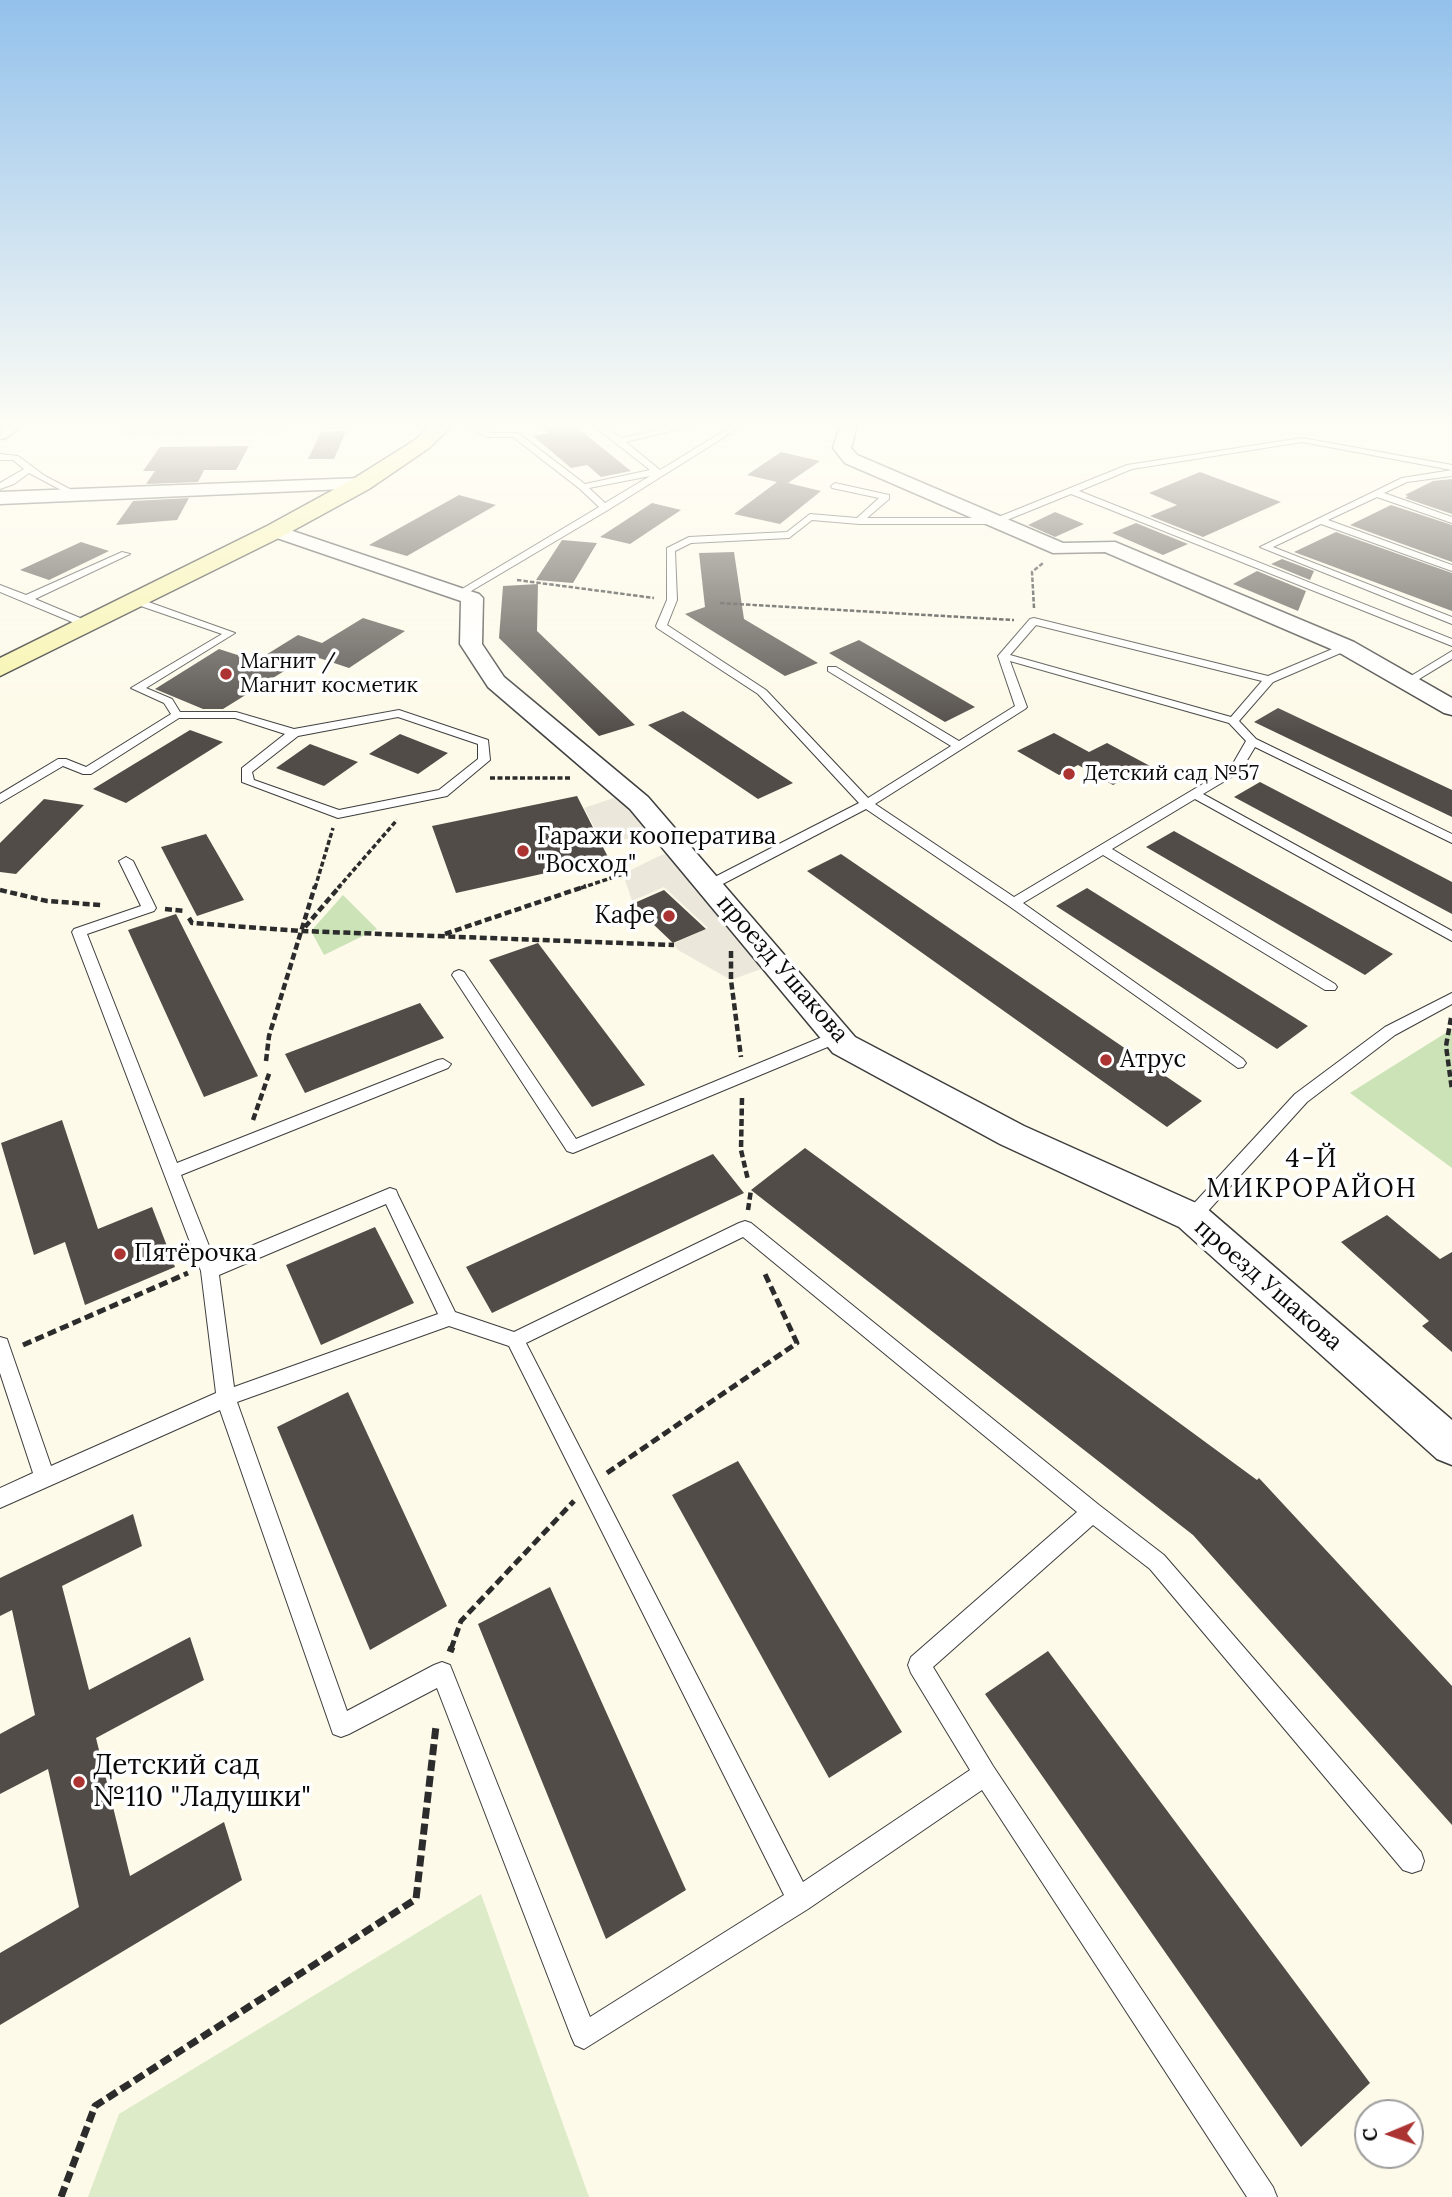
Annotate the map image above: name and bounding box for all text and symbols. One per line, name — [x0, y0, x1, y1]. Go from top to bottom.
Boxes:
place label: Магнит / Магнит косметик — [240, 649, 418, 699]
marker: Магнит / Магнит косметик — [218, 666, 234, 682]
place label: Детский сад №57 — [1083, 761, 1259, 787]
marker: Детский сад №57 — [1061, 766, 1077, 782]
place label: Гаражи кооператива "Восход" — [537, 823, 776, 879]
marker: Гаражи кооператива "Восход" — [515, 843, 531, 859]
street label: проезд Ушакова — [710, 889, 854, 1049]
place label: Кафе — [595, 902, 655, 930]
marker: Кафе — [661, 908, 677, 924]
place label: Атрус — [1120, 1046, 1186, 1074]
marker: Атрус — [1098, 1052, 1114, 1068]
district label: 4-Й МИКРОРАЙОН — [1208, 1144, 1416, 1206]
street label: проезд Ушакова — [1188, 1213, 1348, 1357]
place label: Пятёрочка — [134, 1240, 257, 1268]
marker: Пятёрочка — [112, 1246, 128, 1262]
place label: Детский сад №110 "Ладушки" — [93, 1749, 311, 1815]
marker: Детский сад №110 "Ладушки" — [71, 1774, 87, 1790]
north arrow — [1354, 2099, 1424, 2169]
text: С — [1358, 2128, 1382, 2142]

